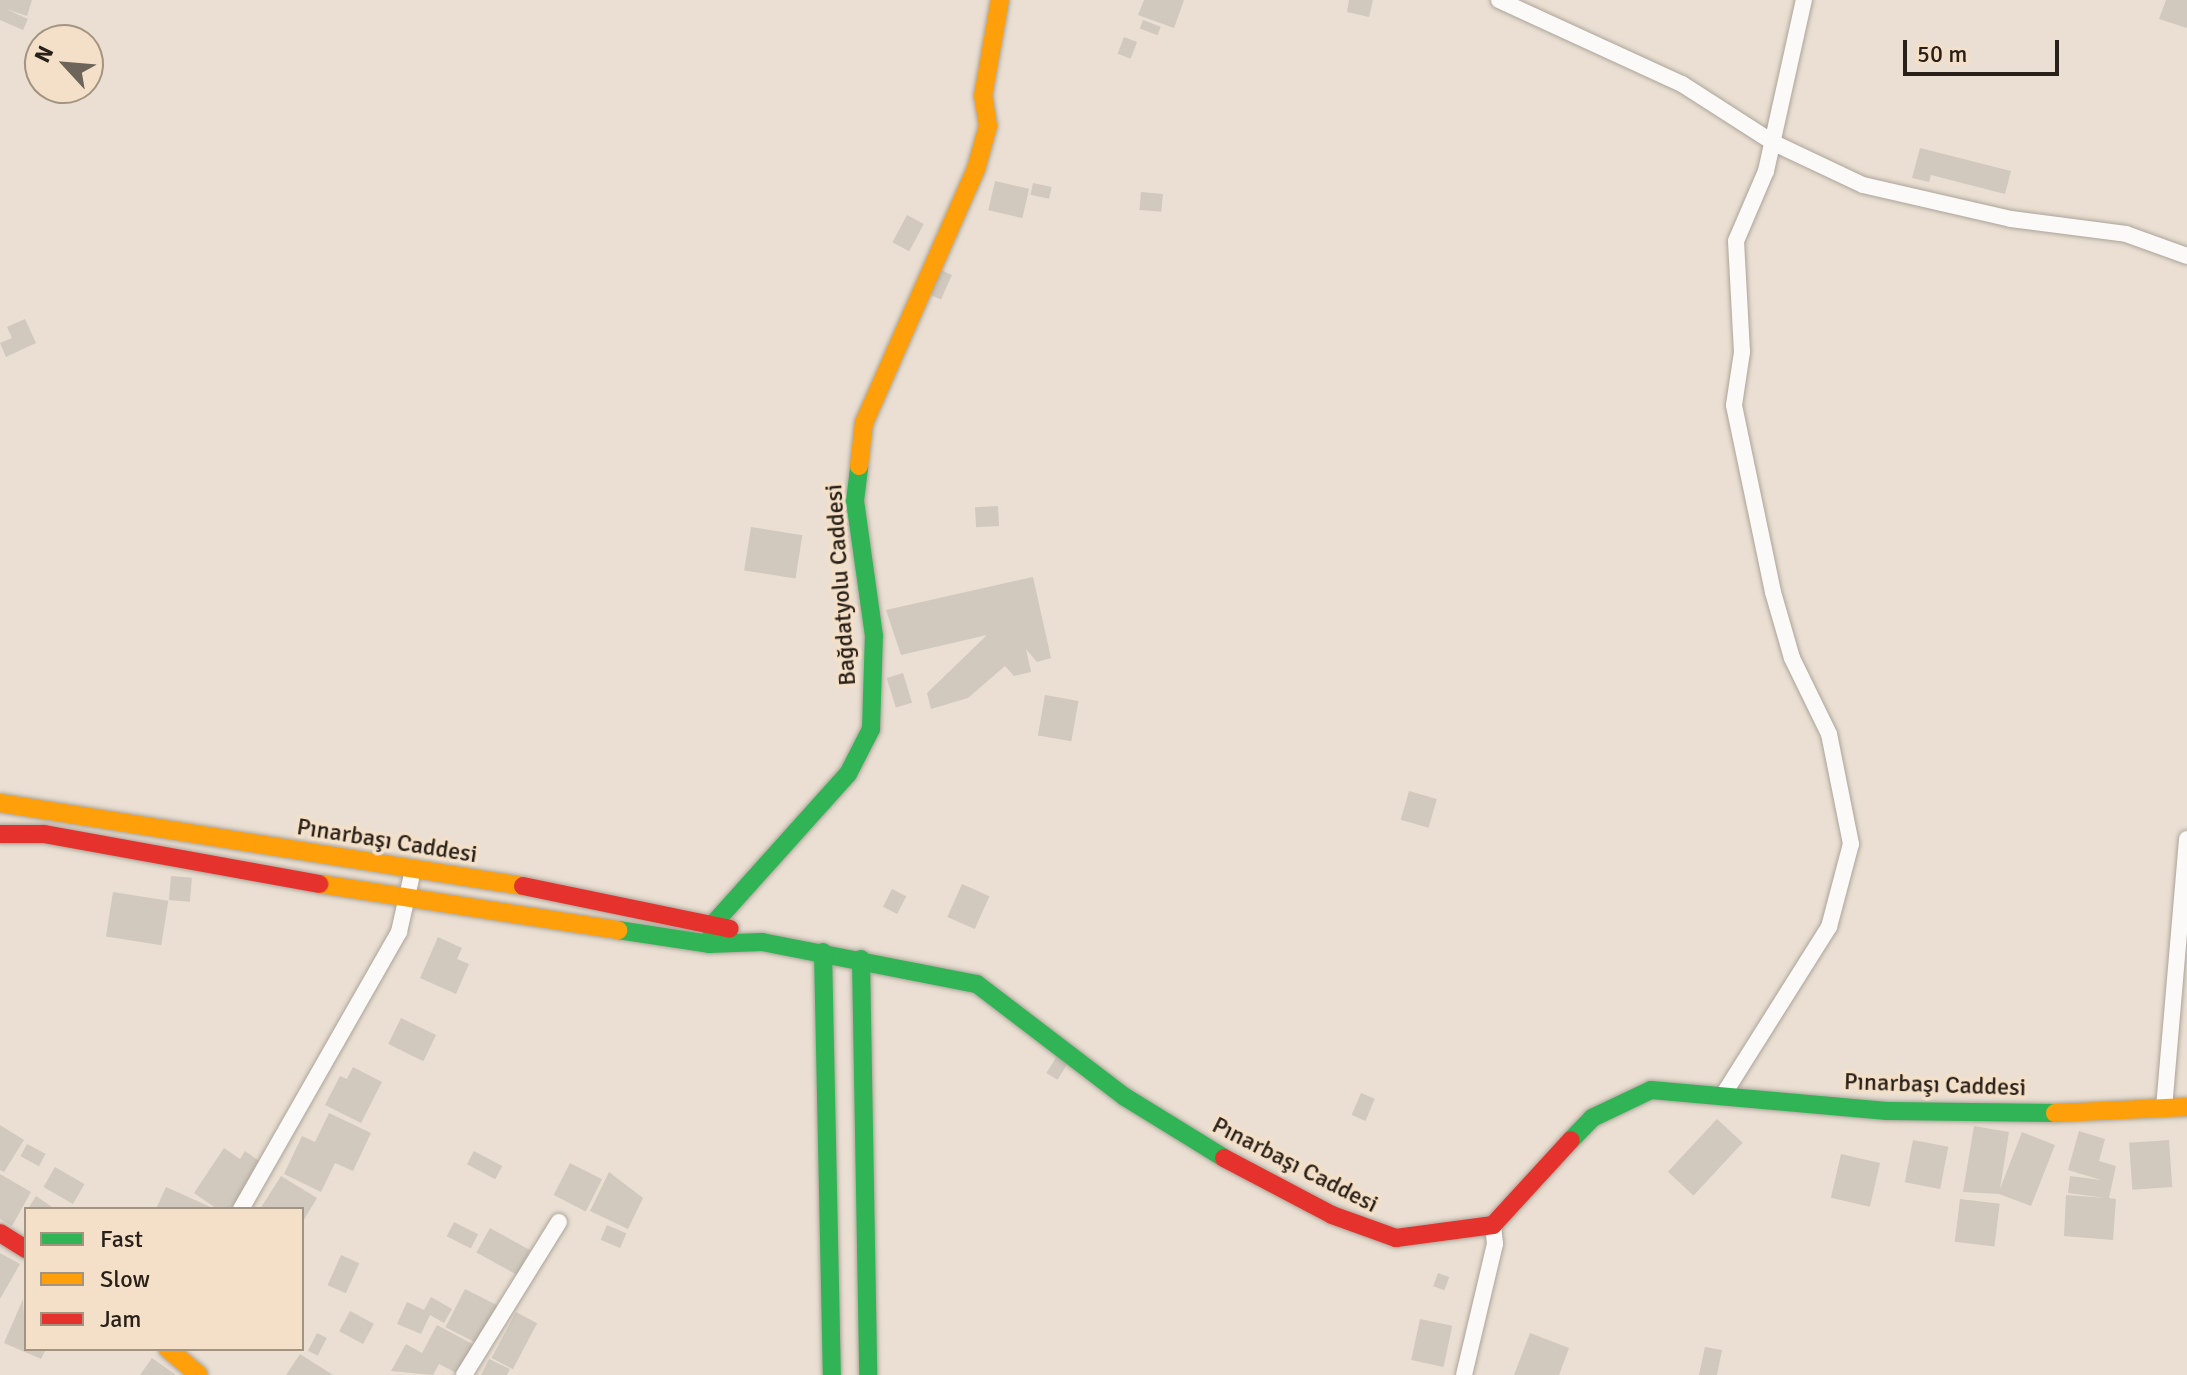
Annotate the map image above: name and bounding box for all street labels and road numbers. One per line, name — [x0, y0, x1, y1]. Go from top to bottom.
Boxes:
street label: Bağdatyolu Caddesi — [820, 483, 862, 687]
street label: Pınarbaşı Caddesi — [295, 813, 479, 869]
street label: Pınarbaşı Caddesi — [1843, 1067, 2027, 1103]
street label: Pınarbaşı Caddesi — [1207, 1111, 1383, 1219]

